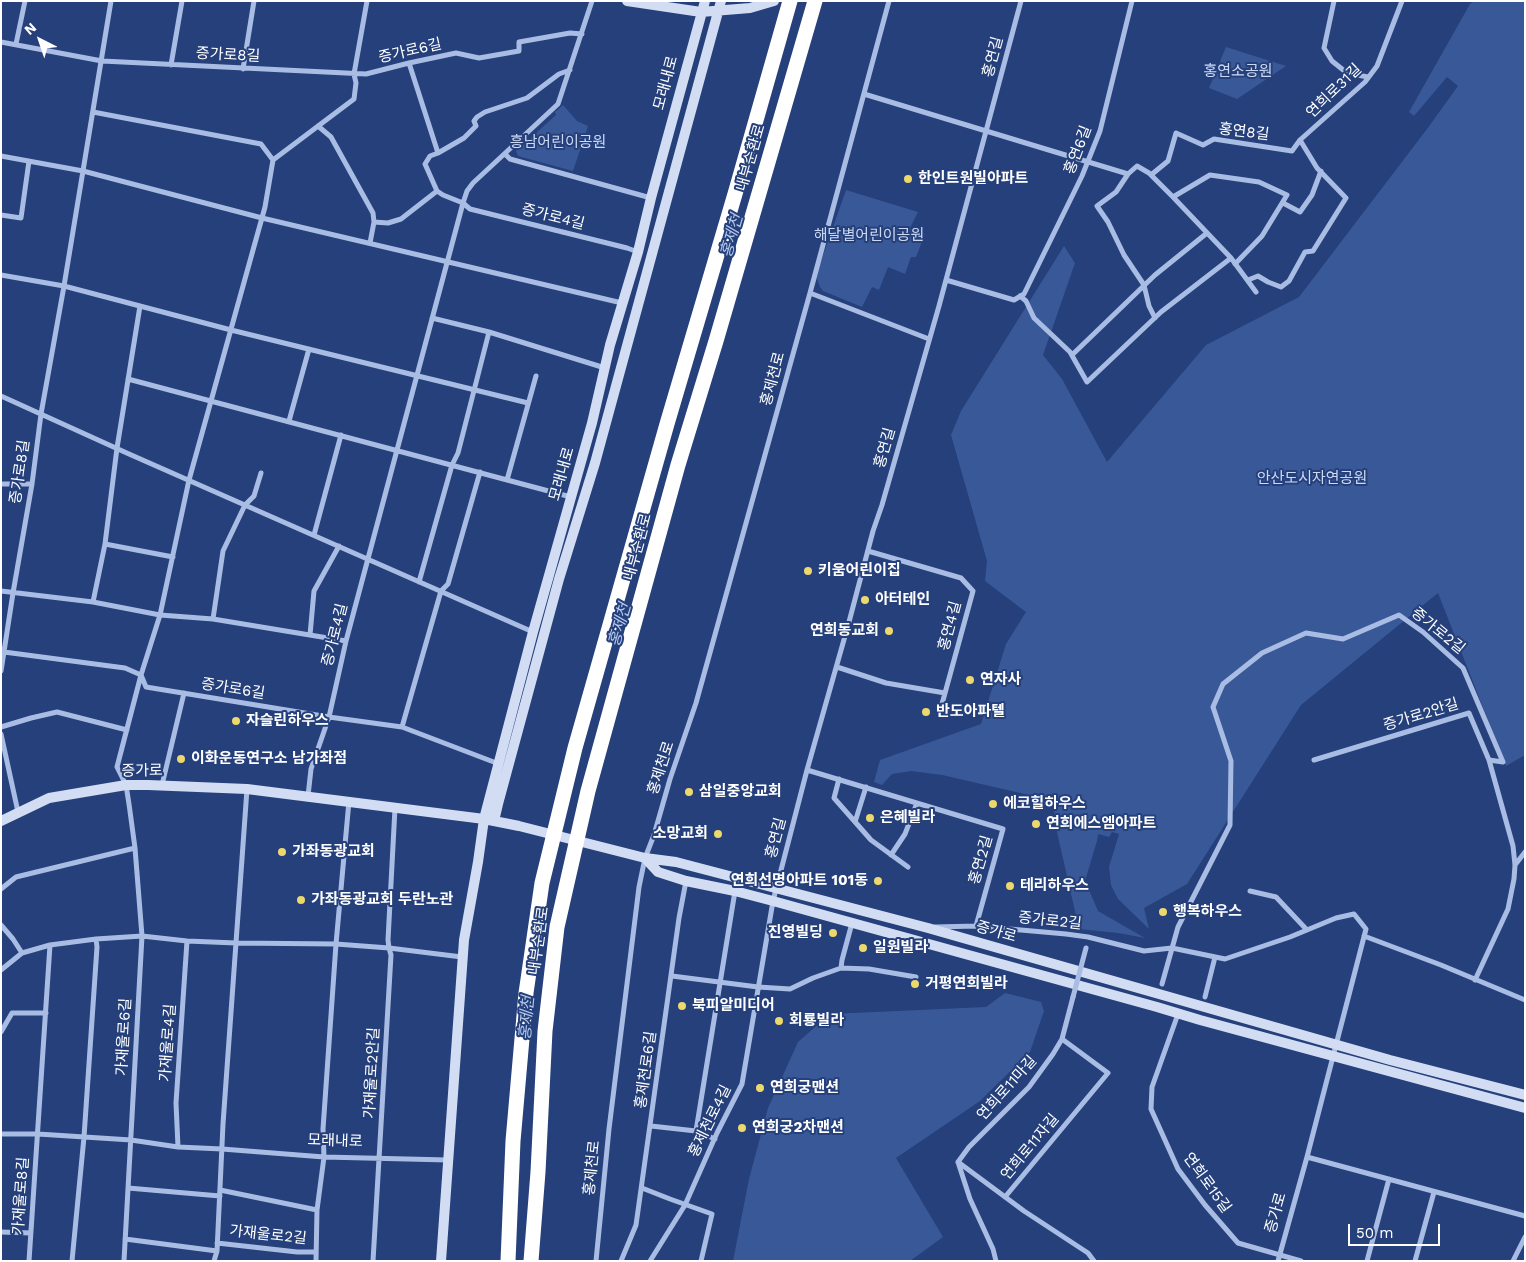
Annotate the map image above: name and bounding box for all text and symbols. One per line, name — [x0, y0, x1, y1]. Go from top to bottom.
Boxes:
north arrow — [15, 15, 65, 65]
text: N — [21, 19, 39, 38]
street label: 증가로6길 — [377, 35, 443, 67]
street label: 홍연길 — [979, 35, 1007, 79]
street label: 증가로8길 — [195, 44, 261, 66]
street label: 모래내로 — [650, 54, 682, 112]
street label: 연희로31길 — [1303, 60, 1365, 122]
park label: 홍연소공원 — [1204, 63, 1272, 81]
street label: 홍연8길 — [1218, 120, 1270, 144]
street label: 내부순환로 — [733, 122, 769, 194]
street label: 홍연6길 — [1061, 123, 1095, 177]
park label: 흥남어린이공원 — [510, 134, 606, 152]
place label: 한인트원빌아파트 — [918, 170, 1028, 188]
marker: 한인트원빌아파트 — [902, 173, 914, 185]
street label: 증가로4길 — [520, 200, 586, 234]
water label: 홍제천 — [717, 212, 747, 260]
park label: 해달별어린이공원 — [814, 227, 924, 245]
street label: 홍제천로 — [757, 350, 789, 408]
street label: 홍연길 — [871, 426, 899, 470]
street label: 증가로8길 — [7, 439, 33, 505]
street label: 모래내로 — [546, 445, 578, 503]
park label: 안산도시자연공원 — [1257, 470, 1367, 488]
street label: 내부순환로 — [620, 511, 656, 583]
place label: 키움어린이집 — [818, 562, 901, 580]
marker: 키움어린이집 — [802, 565, 814, 577]
place label: 아터테인 — [875, 591, 930, 609]
marker: 아터테인 — [859, 594, 871, 606]
street label: 홍연4길 — [935, 599, 965, 653]
water label: 홍제천 — [605, 601, 635, 649]
street label: 증가로4길 — [318, 602, 352, 668]
street label: 증가로2길 — [1407, 604, 1469, 658]
place label: 연희동교회 — [810, 622, 879, 640]
marker: 연희동교회 — [883, 625, 895, 637]
place label: 연자사 — [980, 671, 1021, 689]
marker: 연자사 — [964, 674, 976, 686]
street label: 증가로6길 — [200, 675, 266, 703]
street label: 증가로2안길 — [1381, 695, 1461, 735]
place label: 반도아파텔 — [936, 703, 1005, 721]
marker: 반도아파텔 — [920, 706, 932, 718]
place label: 자슬린하우스 — [246, 712, 329, 730]
marker: 자슬린하우스 — [230, 715, 242, 727]
street label: 홍제천로 — [644, 739, 678, 797]
place label: 이화운동연구소 남가좌점 — [191, 750, 347, 768]
marker: 이화운동연구소 남가좌점 — [175, 753, 187, 765]
street label: 증가로 — [121, 762, 163, 780]
place label: 삼일중앙교회 — [699, 783, 782, 801]
marker: 삼일중앙교회 — [683, 786, 695, 798]
place label: 에코힐하우스 — [1003, 795, 1086, 813]
marker: 에코힐하우스 — [987, 798, 999, 810]
place label: 은혜빌라 — [880, 809, 935, 827]
marker: 은혜빌라 — [864, 812, 876, 824]
place label: 연희에스엠아파트 — [1046, 815, 1156, 833]
street label: 홍연길 — [762, 816, 790, 860]
marker: 연희에스엠아파트 — [1030, 818, 1042, 830]
place label: 소망교회 — [653, 825, 708, 843]
marker: 소망교회 — [712, 828, 724, 840]
street label: 홍연2길 — [965, 833, 997, 887]
place label: 가좌동광교회 — [292, 843, 375, 861]
marker: 가좌동광교회 — [276, 846, 288, 858]
place label: 연희선명아파트 101동 — [731, 872, 868, 890]
marker: 연희선명아파트 101동 — [872, 875, 884, 887]
place label: 테리하우스 — [1020, 877, 1089, 895]
marker: 테리하우스 — [1004, 880, 1016, 892]
place label: 가좌동광교회 두란노관 — [311, 891, 453, 909]
marker: 가좌동광교회 두란노관 — [295, 894, 307, 906]
place label: 행복하우스 — [1173, 903, 1242, 921]
street label: 내부순환로 — [525, 906, 553, 976]
marker: 행복하우스 — [1157, 906, 1169, 918]
street label: 증가로2길 — [1017, 909, 1083, 933]
street label: 증가로 — [974, 918, 1018, 946]
place label: 진영빌딩 — [768, 924, 823, 942]
marker: 진영빌딩 — [827, 927, 839, 939]
place label: 일원빌라 — [873, 939, 928, 957]
marker: 일원빌라 — [857, 942, 869, 954]
place label: 거평연희빌라 — [925, 975, 1008, 993]
marker: 거평연희빌라 — [909, 978, 921, 990]
water label: 홍제천 — [516, 995, 538, 1041]
place label: 북피알미디어 — [692, 997, 775, 1015]
street label: 가재울로6길 — [113, 998, 135, 1076]
marker: 북피알미디어 — [676, 1000, 688, 1012]
street label: 가재울로4길 — [156, 1003, 180, 1083]
place label: 회룡빌라 — [789, 1012, 844, 1030]
marker: 회룡빌라 — [773, 1015, 785, 1027]
street label: 가재울로2안길 — [361, 1027, 383, 1119]
street label: 홍제천로6길 — [632, 1030, 660, 1110]
street label: 연희로11마길 — [973, 1052, 1041, 1124]
place label: 연희궁맨션 — [770, 1079, 839, 1097]
street label: 홍제천로4길 — [685, 1082, 735, 1160]
marker: 연희궁맨션 — [754, 1082, 766, 1094]
street label: 연희로11자길 — [997, 1110, 1063, 1184]
place label: 연희궁2차맨션 — [752, 1119, 844, 1137]
marker: 연희궁2차맨션 — [736, 1122, 748, 1134]
street label: 모래내로 — [307, 1131, 363, 1151]
street label: 홍제천로 — [580, 1140, 604, 1196]
street label: 연희로15길 — [1179, 1149, 1235, 1217]
street label: 가재울로8길 — [9, 1156, 33, 1236]
street label: 증가로 — [1262, 1191, 1290, 1235]
scale bar — [1351, 1214, 1444, 1246]
street label: 가재울로2길 — [228, 1222, 308, 1248]
text: 50 m — [1356, 1224, 1393, 1242]

